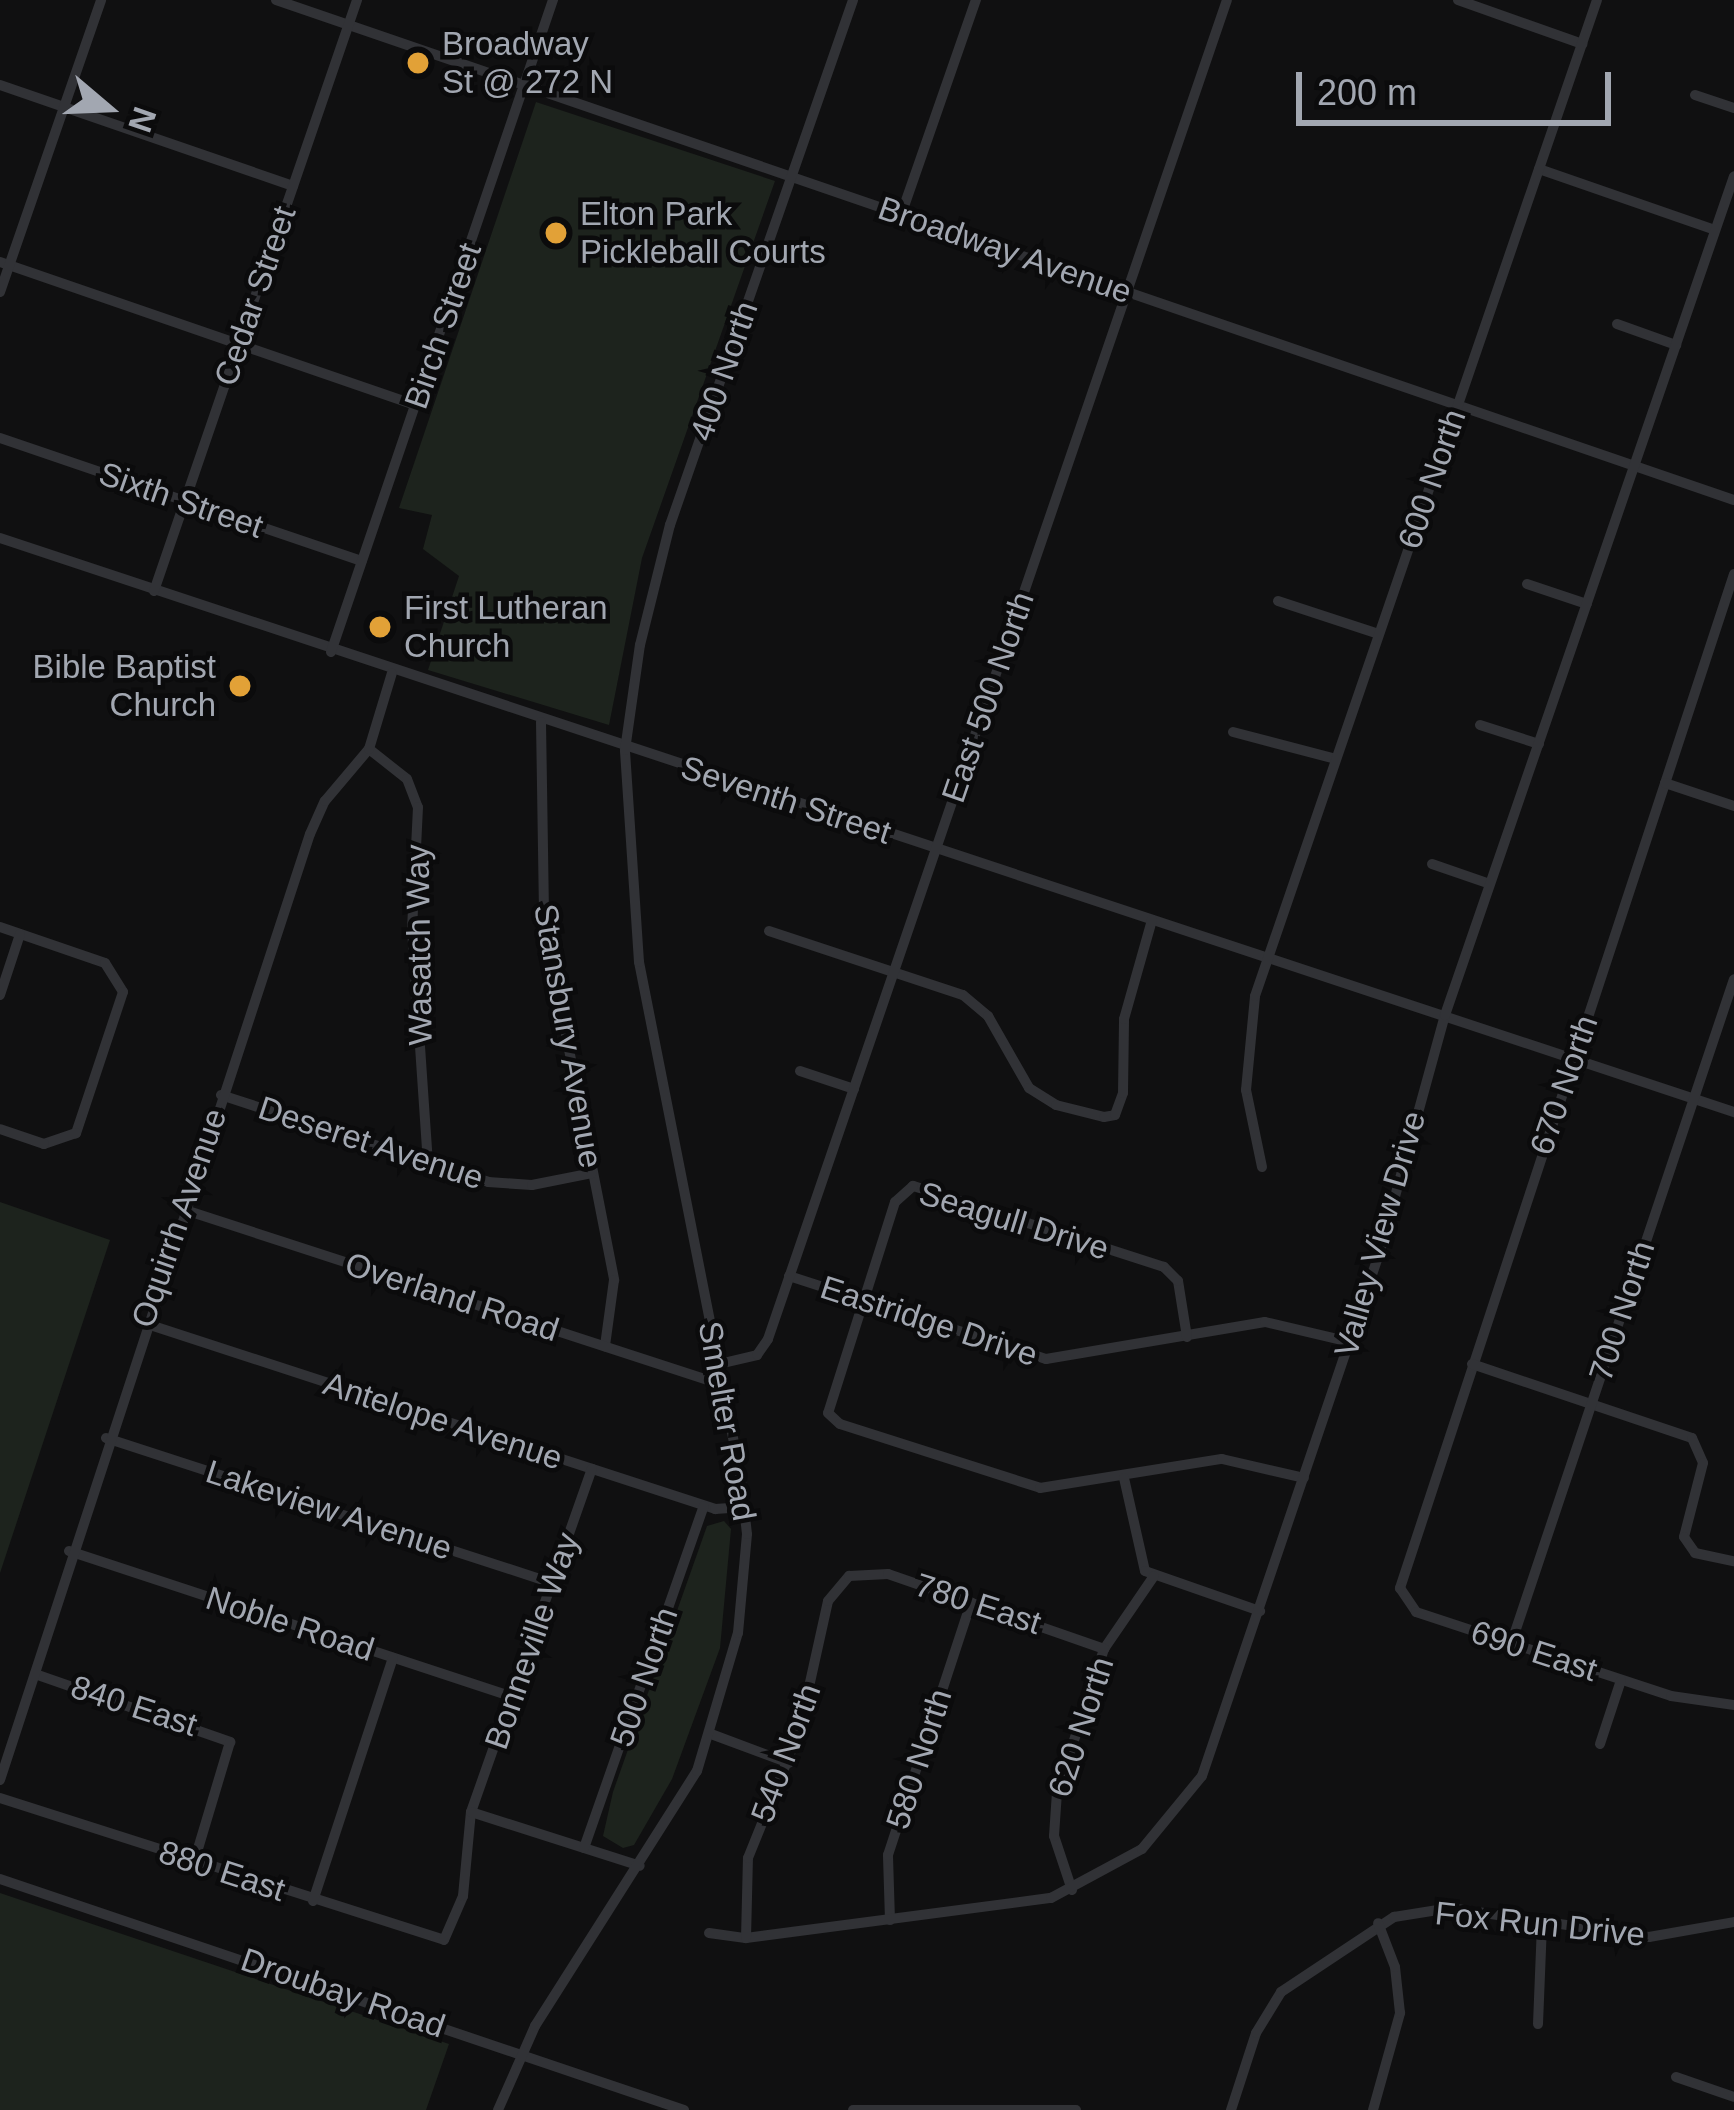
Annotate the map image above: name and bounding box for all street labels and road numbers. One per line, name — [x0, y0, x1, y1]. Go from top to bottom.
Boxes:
street label: Broadway Avenue — [872, 188, 1138, 312]
street label: Cedar Street — [206, 201, 304, 391]
street label: Birch Street — [396, 238, 490, 414]
street label: 400 North — [682, 296, 766, 446]
street label: 600 North — [1390, 404, 1474, 554]
street label: Sixth Street — [94, 454, 268, 546]
street label: East 500 North — [933, 586, 1043, 808]
street label: Seventh Street — [676, 747, 896, 853]
street label: Wasatch Way — [397, 844, 441, 1046]
street label: Stansbury Avenue — [525, 900, 611, 1172]
street label: 670 North — [1522, 1010, 1606, 1160]
street label: Deseret Avenue — [253, 1088, 489, 1198]
street label: Oquirrh Avenue — [123, 1103, 235, 1333]
street label: Valley View Drive — [1326, 1107, 1434, 1361]
street label: Seagull Drive — [914, 1173, 1114, 1269]
street label: 700 North — [1581, 1236, 1663, 1386]
street label: Overland Road — [340, 1244, 564, 1350]
street label: Eastridge Drive — [816, 1267, 1042, 1375]
street label: Smelter Road — [690, 1318, 764, 1524]
street label: Antelope Avenue — [318, 1363, 568, 1479]
street label: Lakeview Avenue — [200, 1451, 458, 1569]
street label: Bonneville Way — [476, 1528, 588, 1754]
street label: 780 East — [910, 1565, 1046, 1643]
street label: Noble Road — [201, 1578, 379, 1670]
street label: 500 North — [602, 1602, 686, 1752]
street label: 690 East — [1466, 1612, 1602, 1690]
street label: 620 North — [1040, 1652, 1122, 1802]
street label: 840 East — [66, 1667, 202, 1745]
street label: 540 North — [743, 1678, 829, 1828]
street label: 580 North — [878, 1684, 960, 1834]
street label: 880 East — [154, 1832, 290, 1910]
street label: Fox Run Drive — [1433, 1893, 1647, 1955]
street label: Droubay Road — [236, 1940, 450, 2046]

